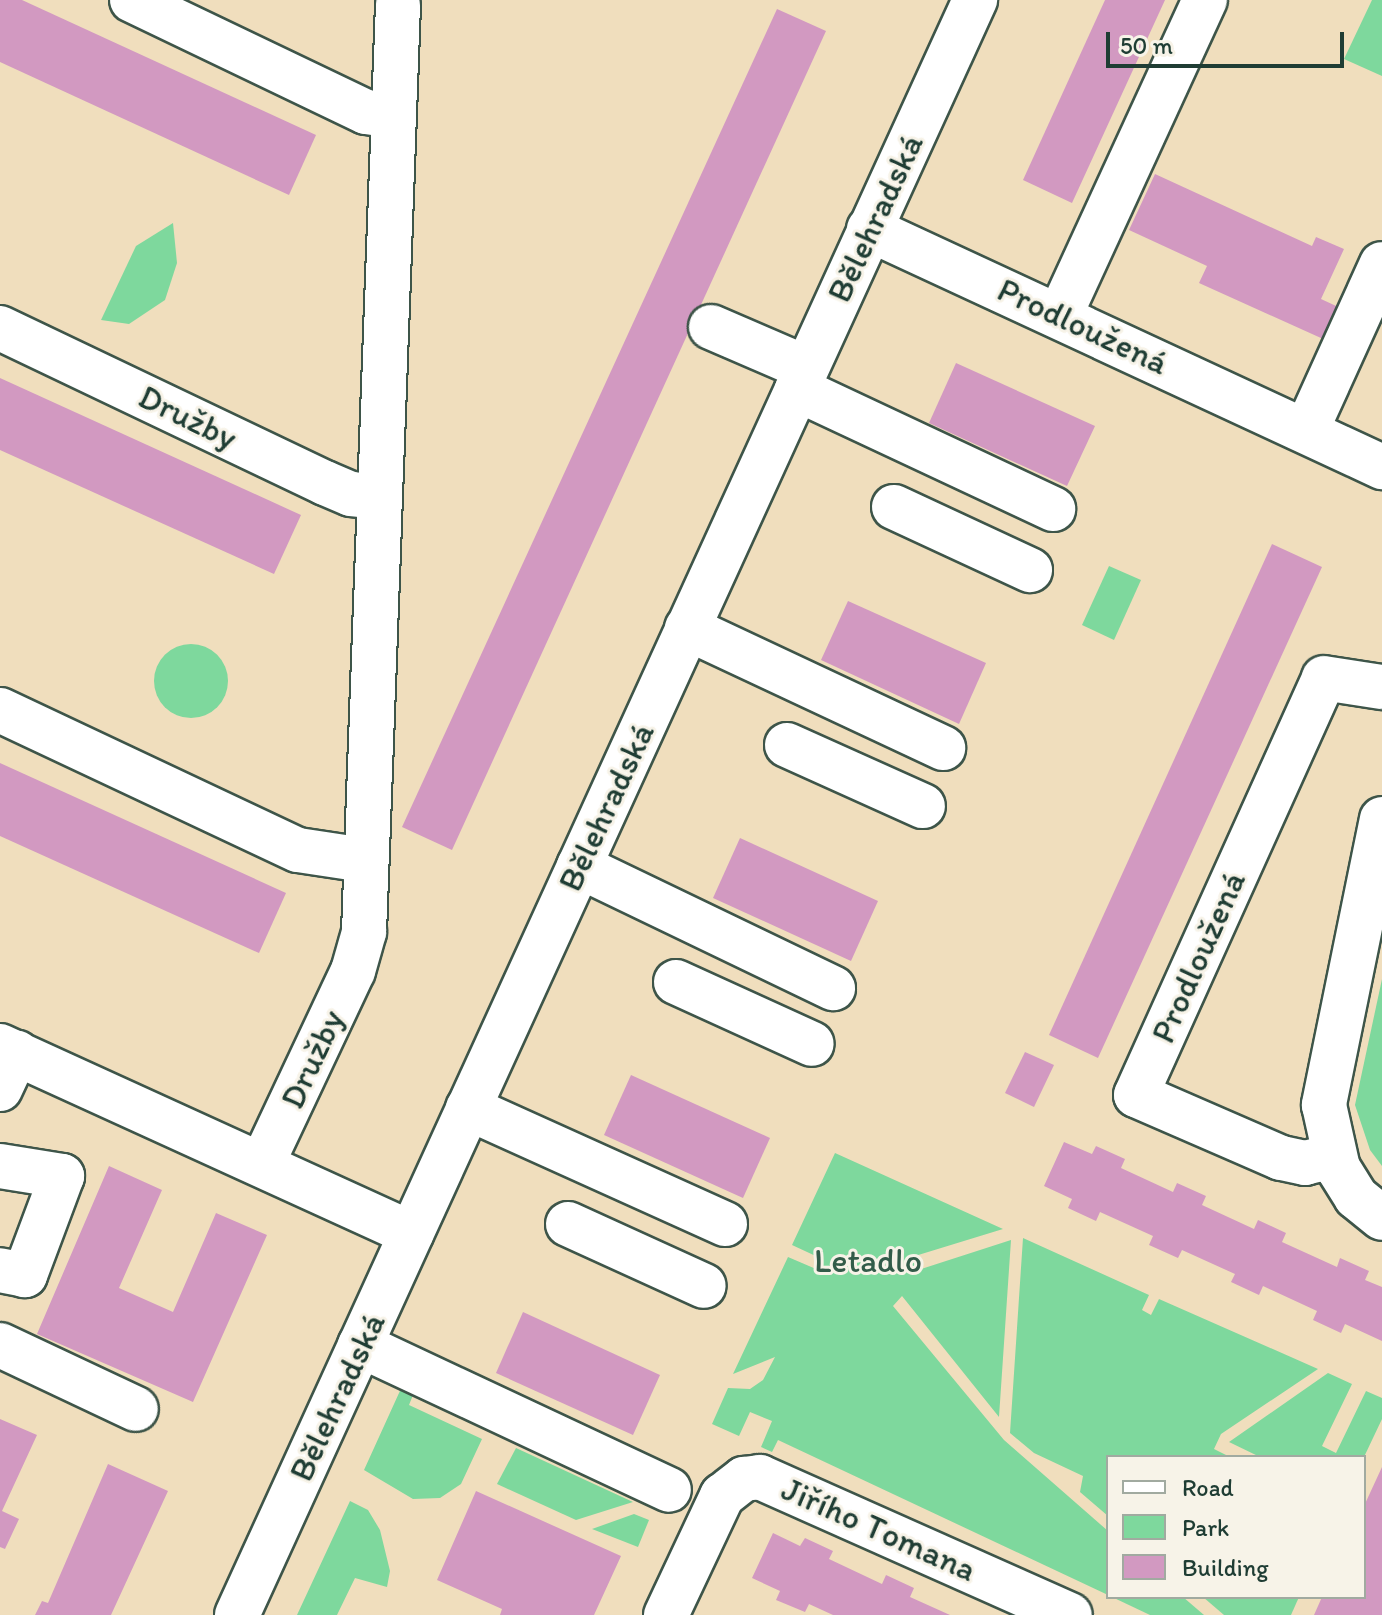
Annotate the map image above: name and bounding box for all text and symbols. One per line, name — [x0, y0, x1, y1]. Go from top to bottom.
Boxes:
scale bar — [1110, 16, 1348, 66]
text: 50 m — [1120, 31, 1173, 60]
street label: Bělehradská — [818, 127, 932, 309]
street label: Prodloužená — [991, 269, 1175, 383]
street label: Družby — [132, 376, 244, 458]
street label: Bělehradská — [549, 716, 663, 898]
street label: Prodloužená — [1142, 865, 1254, 1049]
street label: Družby — [271, 1003, 353, 1115]
park label: Letadlo — [814, 1241, 922, 1281]
street label: Bělehradská — [280, 1306, 394, 1488]
legend — [1106, 1455, 1366, 1599]
street label: Jiřího Tomana — [777, 1469, 981, 1589]
text: Road — [1182, 1473, 1234, 1502]
text: Park — [1182, 1513, 1229, 1542]
text: Building — [1182, 1553, 1269, 1582]

